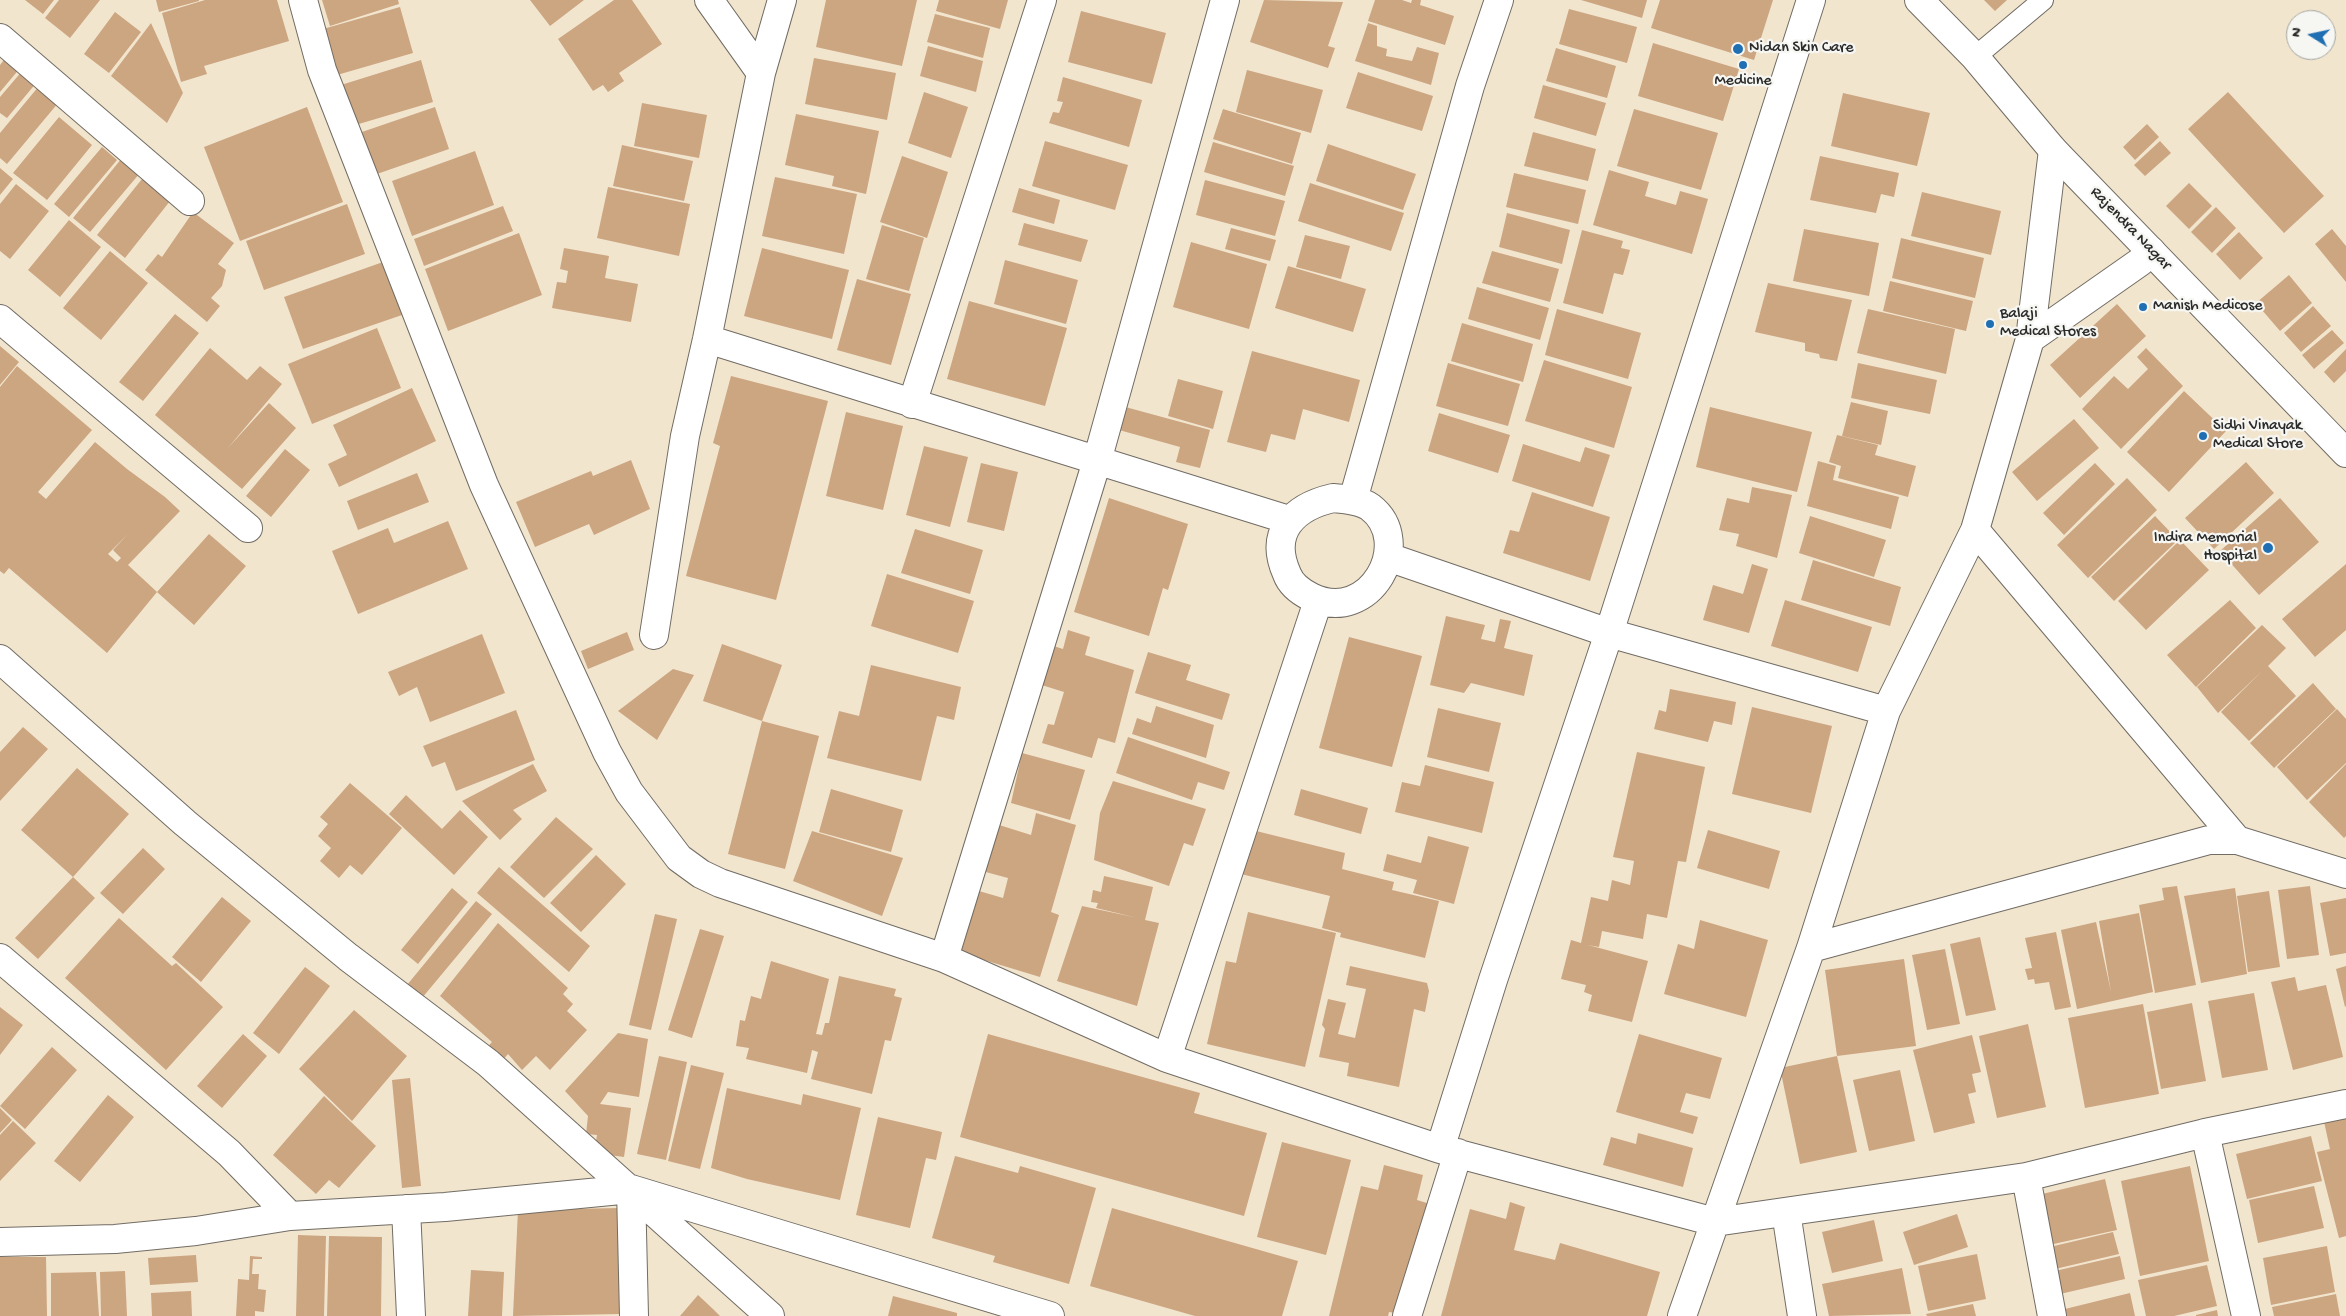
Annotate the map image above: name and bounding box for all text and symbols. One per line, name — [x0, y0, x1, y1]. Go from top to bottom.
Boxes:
north arrow — [2286, 10, 2336, 60]
text: N — [2288, 27, 2306, 38]
place label: Nidan Skin Care — [1749, 39, 1853, 59]
marker: Nidan Skin Care — [1731, 42, 1745, 56]
marker: Medicine — [1737, 59, 1749, 71]
place label: Medicine — [1715, 72, 1771, 92]
street label: Rajendra Nagar — [2085, 183, 2175, 275]
place label: Manish Medicose — [2153, 297, 2262, 317]
marker: Manish Medicose — [2137, 301, 2149, 313]
place label: Balaji Medical Stores — [2000, 305, 2096, 343]
marker: Balaji Medical Stores — [1984, 318, 1996, 330]
place label: Sidhi Vinayak Medical Store — [2213, 417, 2303, 455]
marker: Sidhi Vinayak Medical Store — [2197, 430, 2209, 442]
place label: Indira Memorial Hospital — [2154, 529, 2257, 567]
marker: Indira Memorial Hospital — [2261, 541, 2275, 555]

